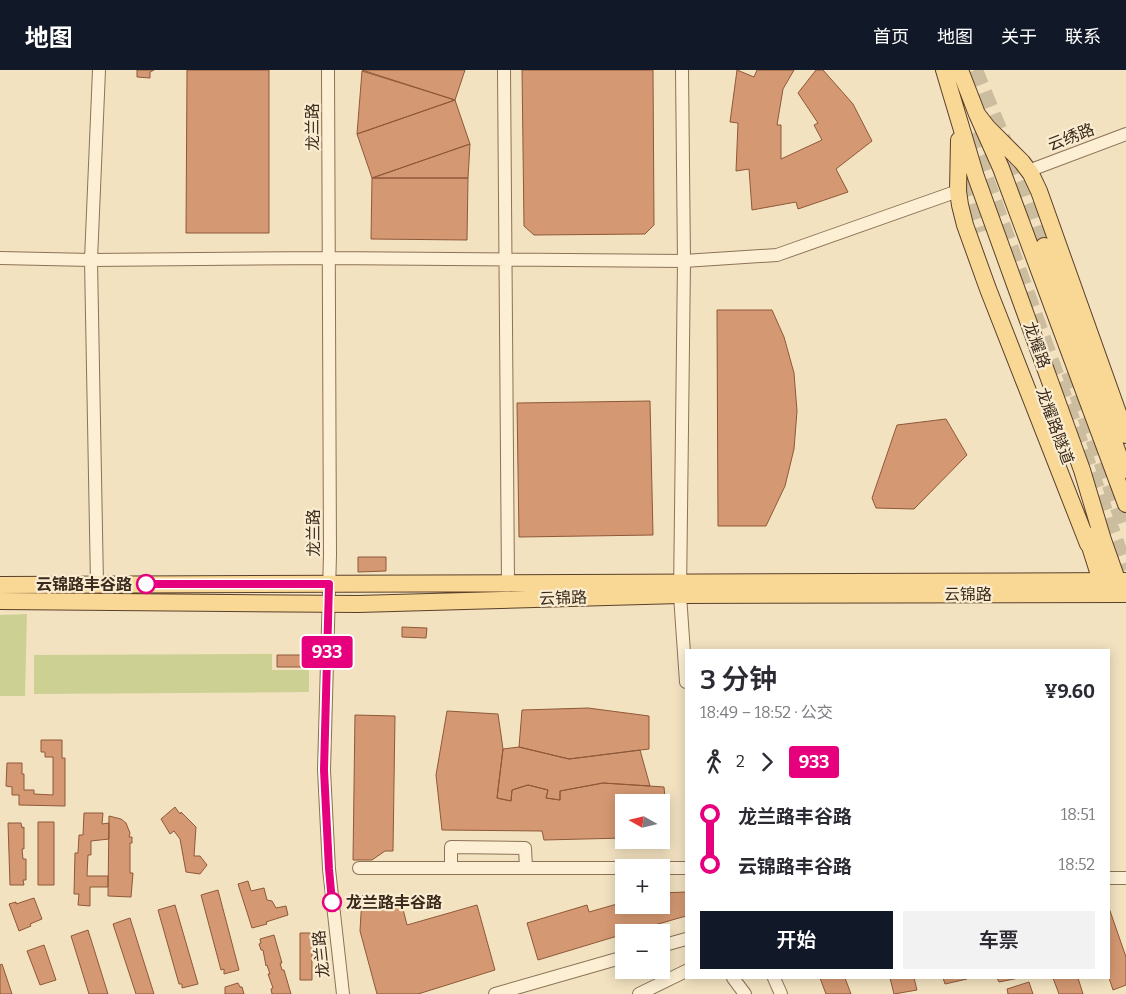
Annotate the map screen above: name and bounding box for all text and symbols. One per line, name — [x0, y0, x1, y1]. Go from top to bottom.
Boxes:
text: 地图 — [25, 24, 73, 52]
text: 首页 — [873, 26, 909, 48]
text: 地图 — [937, 26, 973, 48]
text: 关于 — [1001, 26, 1037, 48]
text: 联系 — [1065, 26, 1101, 48]
street label: 龙兰路 — [303, 103, 322, 151]
street label: 云绣路 — [1045, 120, 1097, 154]
street label: 龙耀路 — [1020, 319, 1054, 371]
street label: 龙耀路隧道 — [1032, 385, 1078, 467]
street label: 龙兰路 — [304, 509, 323, 557]
marker: 云锦路丰谷路 — [136, 574, 156, 594]
place label: 云锦路丰谷路 — [36, 575, 132, 594]
street label: 云锦路 — [944, 585, 992, 604]
street label: 云锦路 — [539, 588, 587, 608]
line badge: 933 — [298, 636, 356, 668]
text: 933 — [312, 641, 342, 663]
text: 3 分钟 — [700, 663, 777, 696]
text: ¥9.60 — [1044, 680, 1095, 703]
text: 18:49 – 18:52 · 公交 — [700, 703, 833, 722]
icon: walk — [700, 748, 728, 776]
icon: forward — [753, 748, 781, 776]
text: 933 — [799, 751, 829, 773]
text: 2 — [736, 752, 745, 771]
north arrow — [615, 794, 670, 849]
map controls — [615, 794, 670, 979]
text: 龙兰路丰谷路 — [738, 805, 852, 828]
text: 18:51 — [1061, 805, 1095, 824]
text: 云锦路丰谷路 — [738, 855, 852, 878]
text: 18:52 — [1059, 855, 1095, 874]
button: + — [615, 859, 670, 914]
marker: 龙兰路丰谷路 — [322, 892, 342, 912]
place label: 龙兰路丰谷路 — [346, 893, 442, 912]
button: 开始 — [700, 911, 893, 969]
button: 车票 — [903, 911, 1095, 969]
button: − — [615, 924, 670, 979]
street label: 龙兰路 — [309, 929, 333, 979]

